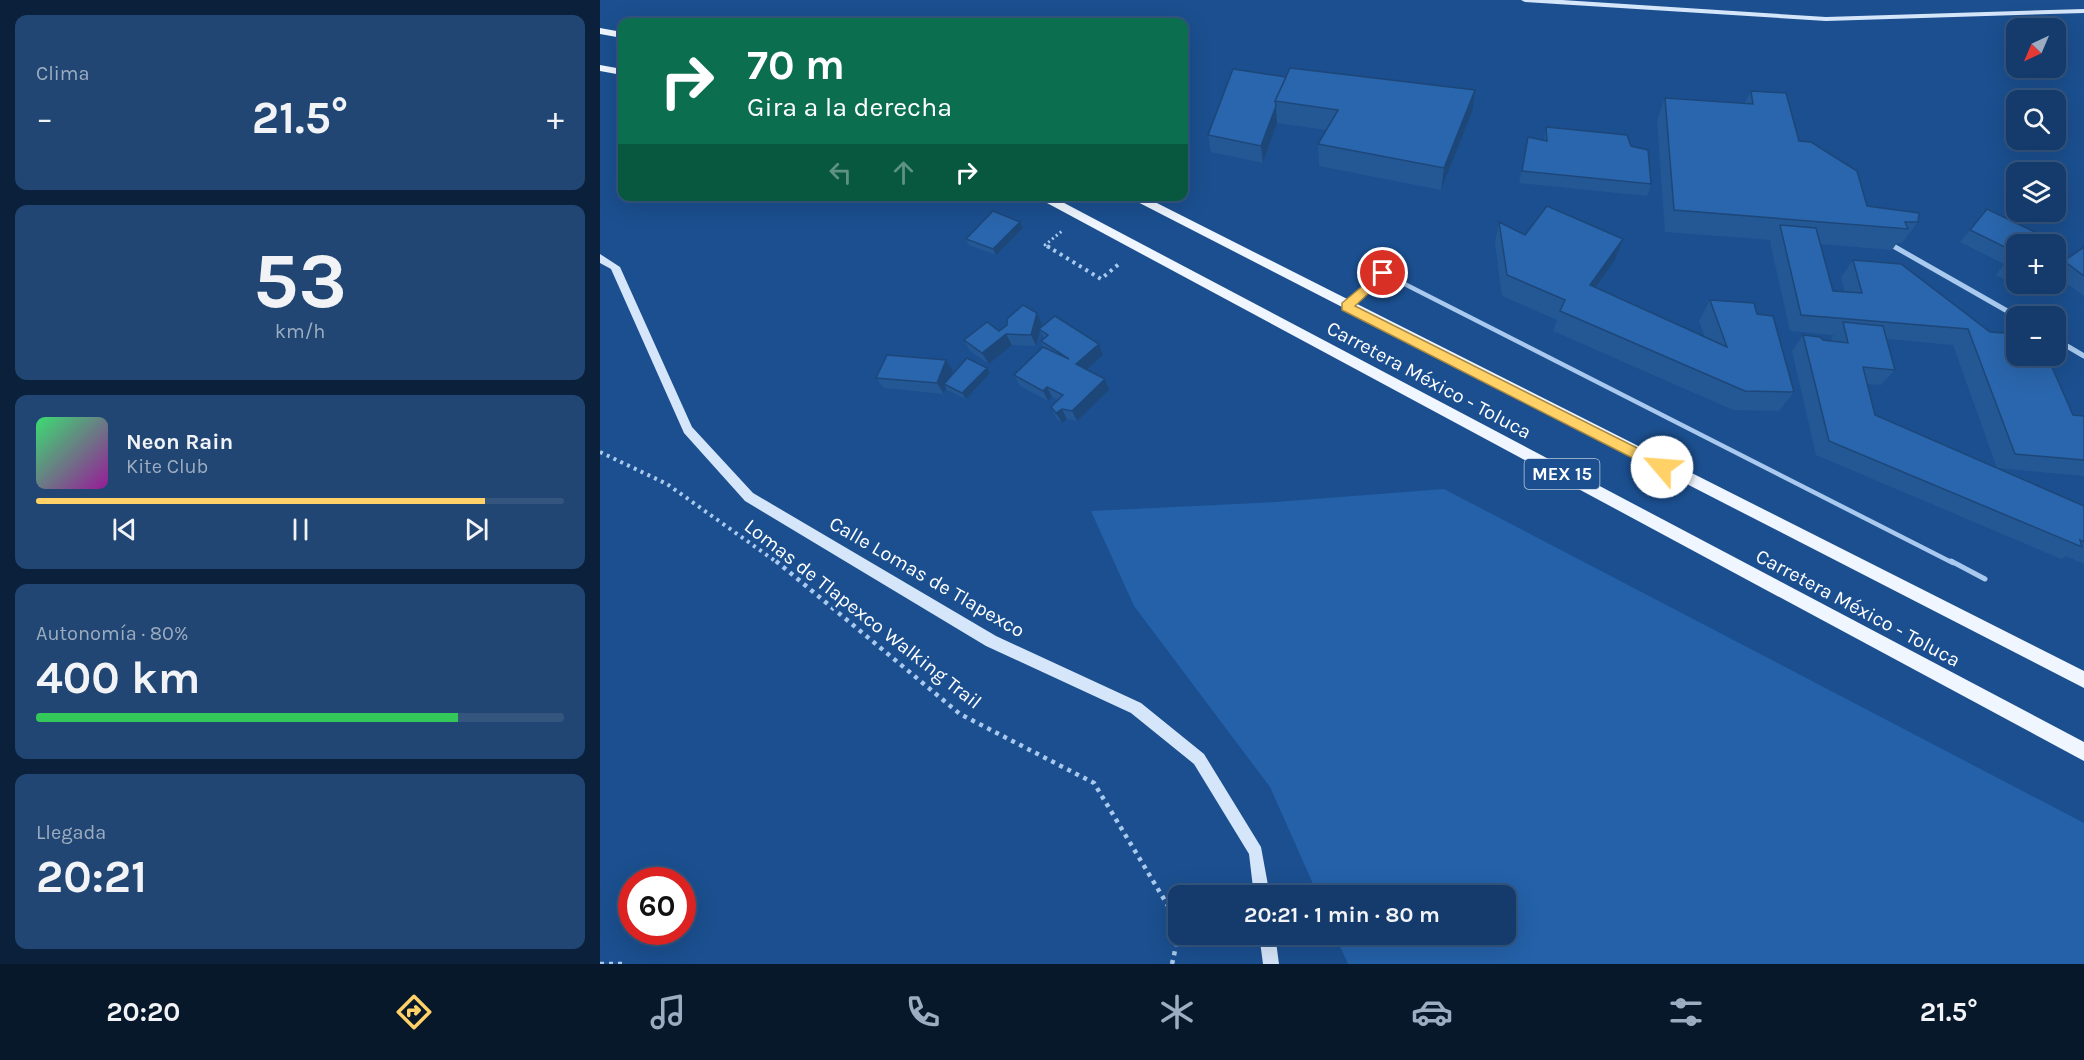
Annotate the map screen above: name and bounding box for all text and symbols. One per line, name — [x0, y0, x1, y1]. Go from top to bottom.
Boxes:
north arrow — [2006, 18, 2066, 78]
map controls — [2006, 18, 2066, 366]
text: 70 m — [747, 40, 845, 90]
icon: right — [648, 42, 726, 120]
text: Clima — [36, 62, 90, 85]
button: search — [2006, 90, 2066, 150]
text: Gira a la derecha — [747, 91, 952, 123]
text: 21.5° — [252, 92, 348, 144]
text: − — [36, 99, 53, 137]
text: + — [547, 99, 564, 137]
icon: left — [824, 156, 857, 189]
icon: ahead — [887, 156, 920, 189]
icon: right — [950, 156, 983, 189]
button: layers — [2006, 162, 2066, 222]
button: + — [2006, 234, 2066, 294]
text: 53 — [253, 235, 347, 327]
pin — [1357, 247, 1408, 298]
icon: arrive — [1366, 256, 1399, 289]
button: − — [2006, 306, 2066, 366]
street label: Carretera México - Toluca — [1323, 316, 1535, 444]
text: km/h — [275, 320, 325, 343]
text: Neon Rain — [126, 429, 233, 455]
position arrow — [1630, 435, 1694, 499]
text: Kite Club — [126, 455, 208, 478]
road number: MEX 15 — [1524, 459, 1600, 489]
street label: Calle Lomas de Tlapexco — [825, 512, 1029, 642]
icon: previous — [108, 513, 141, 546]
icon: pause — [284, 513, 317, 546]
icon: next — [460, 513, 493, 546]
street label: Lomas de Tlapexco Walking Trail — [740, 514, 986, 714]
street label: Carretera México - Toluca — [1752, 544, 1964, 672]
text: Autonomía · 80% — [36, 622, 188, 645]
text: 400 km — [36, 652, 200, 704]
text: Llegada — [36, 821, 106, 844]
text: 20:21 — [36, 851, 147, 903]
speed limit sign: 60 — [618, 867, 696, 945]
text: 20:21 · 1 min · 80 m — [1244, 902, 1440, 928]
icon: directions — [393, 991, 435, 1033]
icon: music — [647, 991, 689, 1033]
icon: phone — [902, 991, 944, 1033]
icon: climate — [1156, 991, 1198, 1033]
icon: car — [1411, 991, 1453, 1033]
icon: filters — [1665, 991, 1707, 1033]
text: 20:20 — [106, 996, 180, 1028]
text: 21.5° — [1920, 996, 1978, 1028]

